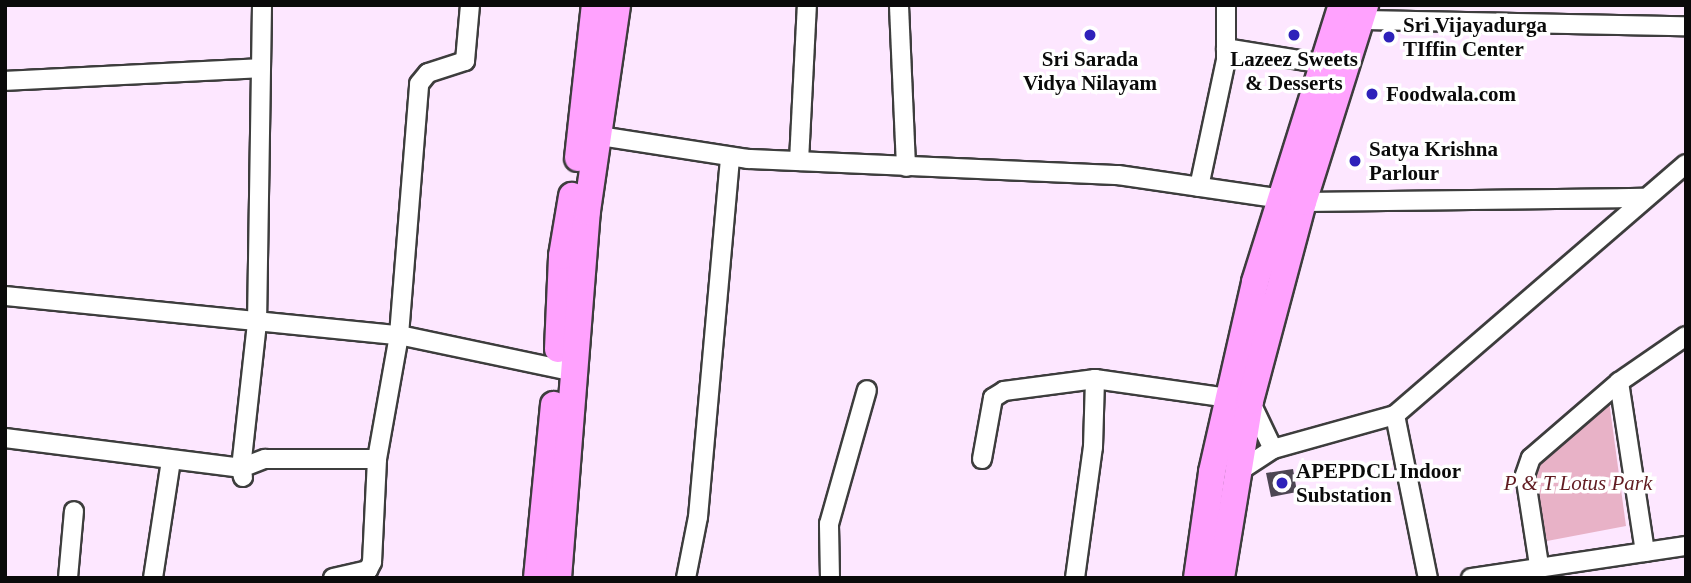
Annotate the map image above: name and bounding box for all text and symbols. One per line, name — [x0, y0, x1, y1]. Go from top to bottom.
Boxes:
place label: Sri Vijayadurga TIffin Center — [1403, 12, 1547, 62]
marker: Sri Sarada Vidya Nilayam — [1082, 27, 1098, 43]
marker: Lazeez Sweets & Desserts — [1286, 27, 1302, 43]
marker: Sri Vijayadurga TIffin Center — [1381, 29, 1397, 45]
place label: Sri Sarada Vidya Nilayam — [1023, 46, 1157, 96]
place label: Lazeez Sweets & Desserts — [1230, 46, 1358, 96]
place label: Foodwala.com — [1386, 81, 1516, 107]
marker: Foodwala.com — [1364, 86, 1380, 102]
place label: Satya Krishna Parlour — [1369, 136, 1498, 186]
marker: Satya Krishna Parlour — [1347, 153, 1363, 169]
place label: APEPDCL Indoor Substation — [1296, 458, 1462, 508]
park label: P & T Lotus Park — [1503, 470, 1653, 496]
marker: APEPDCL Indoor Substation — [1274, 475, 1290, 491]

